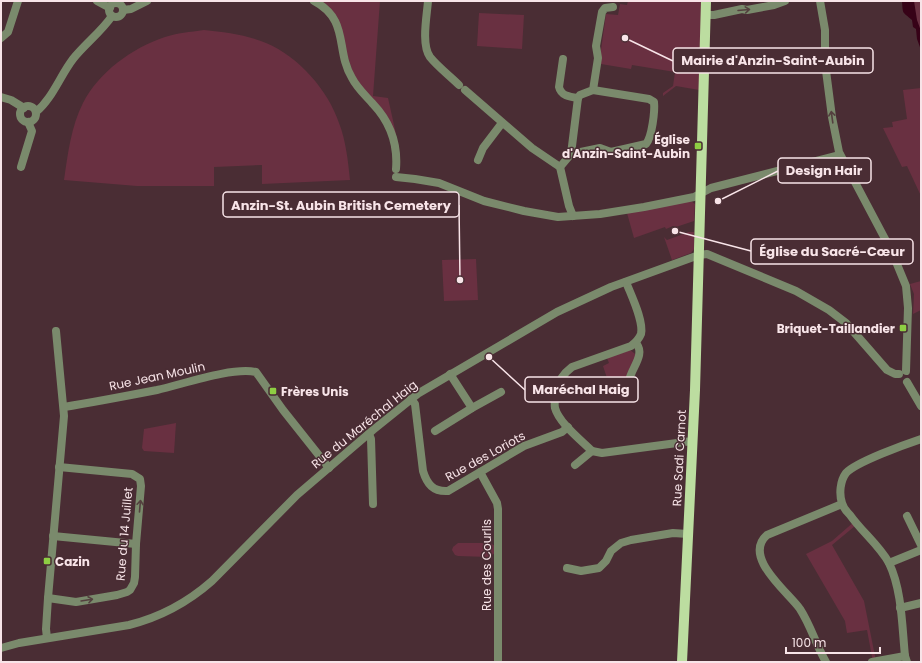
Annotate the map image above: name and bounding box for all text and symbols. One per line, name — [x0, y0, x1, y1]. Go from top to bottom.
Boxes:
one-way arrow — [737, 6, 750, 13]
callout: Mairie d'Anzin-Saint-Aubin — [673, 48, 873, 73]
text: Mairie d'Anzin-Saint-Aubin — [681, 51, 865, 70]
one-way arrow — [828, 111, 836, 124]
place label: Église d'Anzin-Saint-Aubin — [562, 131, 691, 162]
marker: Église d'Anzin-Saint-Aubin — [693, 141, 703, 151]
callout: Design Hair — [778, 158, 871, 183]
text: Design Hair — [786, 161, 863, 180]
callout: Anzin-St. Aubin British Cemetery — [223, 192, 459, 217]
text: Anzin-St. Aubin British Cemetery — [231, 196, 452, 215]
callout: Église du Sacré-Cœur — [751, 239, 913, 264]
text: Église du Sacré-Cœur — [759, 242, 905, 261]
place label: Briquet-Taillandier — [777, 320, 895, 337]
marker: Briquet-Taillandier — [898, 323, 908, 333]
street label: Rue Jean Moulin — [107, 358, 207, 394]
street label: Rue du Maréchal Haig — [307, 376, 421, 472]
callout: Maréchal Haig — [525, 377, 638, 402]
text: Maréchal Haig — [532, 380, 630, 399]
place label: Frères Unis — [281, 383, 349, 400]
marker: Frères Unis — [268, 386, 278, 396]
street label: Rue Sadi Carnot — [668, 409, 690, 507]
street label: Rue des Loriots — [442, 427, 528, 485]
street label: Rue du 14 Juillet — [111, 486, 137, 582]
one-way arrow — [136, 500, 143, 513]
street label: Rue des Courlis — [478, 519, 495, 611]
place label: Cazin — [55, 553, 90, 570]
marker: Cazin — [42, 556, 52, 566]
one-way arrow — [80, 596, 93, 604]
scale bar — [786, 629, 880, 655]
text: 100 m — [792, 634, 826, 651]

